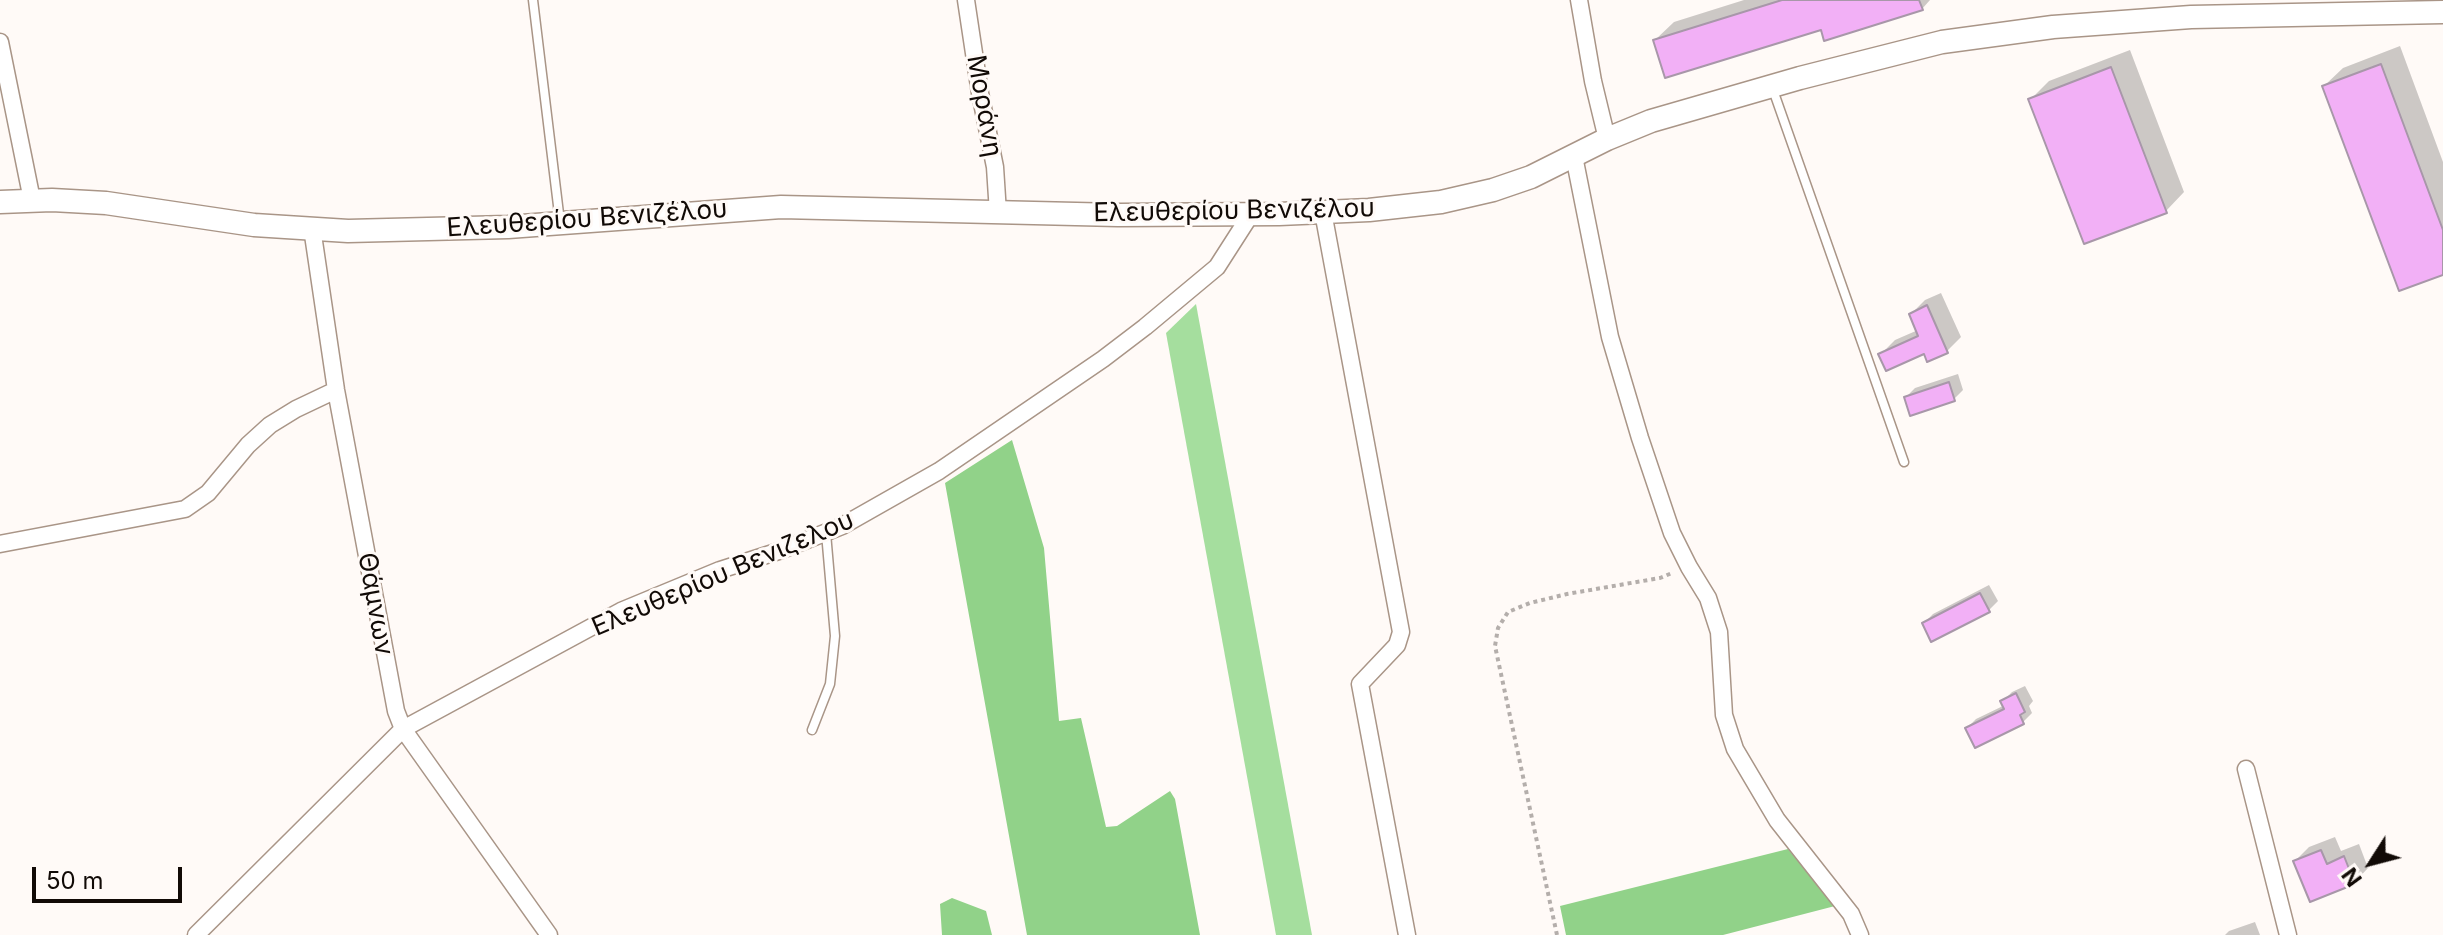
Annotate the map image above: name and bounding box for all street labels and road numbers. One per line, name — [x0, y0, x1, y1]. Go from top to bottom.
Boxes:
street label: Μοράνη — [960, 53, 1008, 159]
street label: Ελευθερίου Βενιζέλου — [1093, 193, 1375, 229]
street label: Ελευθερίου Βενιζέλου — [446, 194, 728, 244]
street label: Ελευθερίου Βενιζελου — [587, 505, 859, 643]
street label: Θάμνων — [351, 550, 399, 658]

